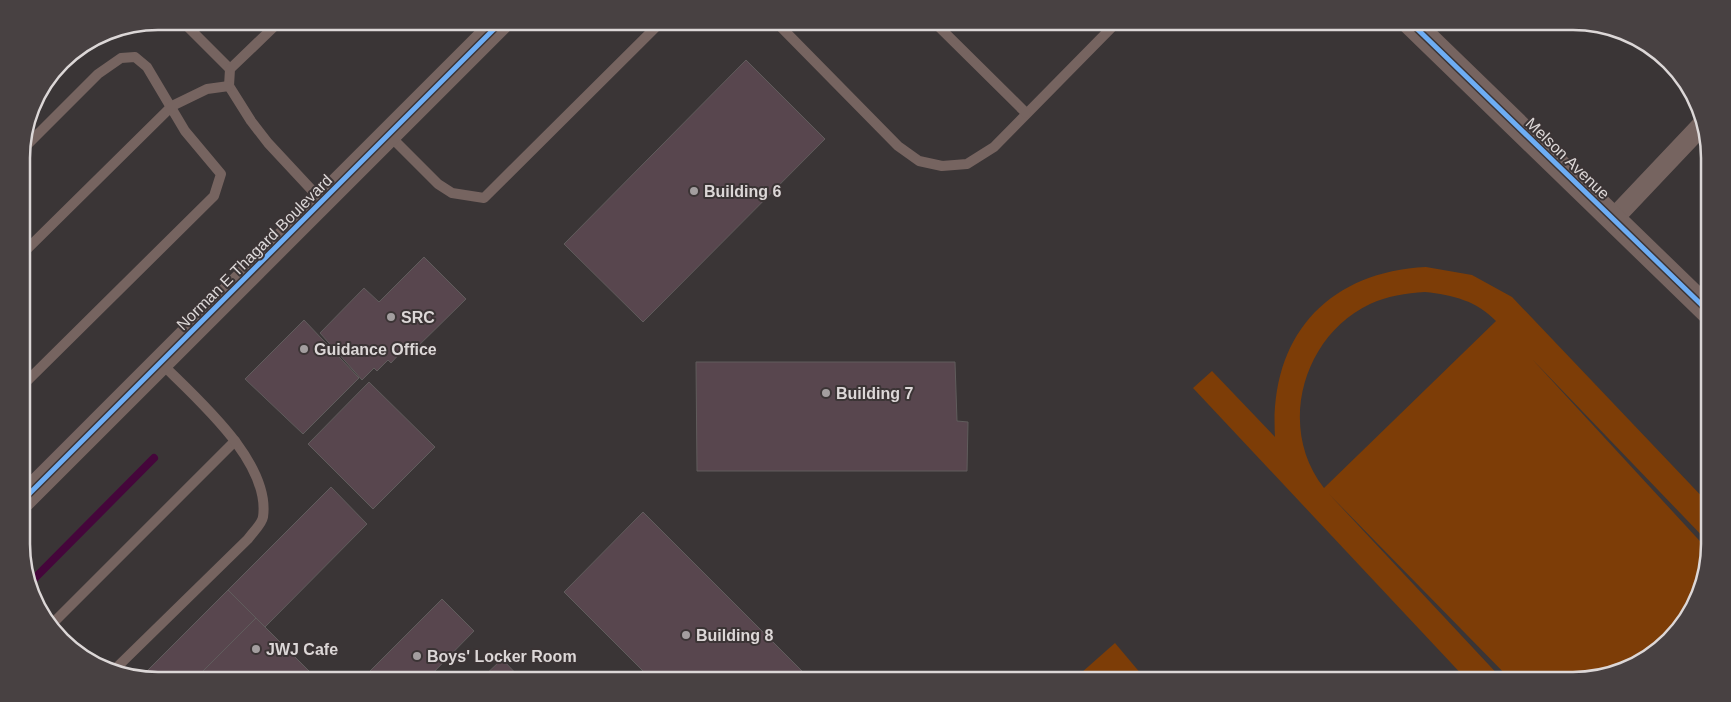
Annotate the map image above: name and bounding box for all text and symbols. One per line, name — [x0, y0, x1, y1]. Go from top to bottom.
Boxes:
street label: Melson Avenue — [1522, 114, 1613, 202]
street label: Norman E Thagard Boulevard — [173, 171, 335, 333]
place label: Building 6 — [704, 183, 781, 200]
marker: Building 6 — [688, 185, 700, 197]
place label: SRC — [401, 309, 435, 326]
marker: SRC — [385, 311, 397, 323]
place label: Guidance Office — [314, 341, 437, 358]
marker: Guidance Office — [298, 343, 310, 355]
place label: Building 7 — [836, 385, 913, 402]
marker: Building 7 — [820, 387, 832, 399]
place label: Building 8 — [696, 627, 773, 644]
marker: Building 8 — [680, 629, 692, 641]
place label: JWJ Cafe — [266, 641, 338, 658]
marker: JWJ Cafe — [250, 643, 262, 655]
place label: Boys' Locker Room — [427, 648, 577, 665]
marker: Boys' Locker Room — [411, 650, 423, 662]

